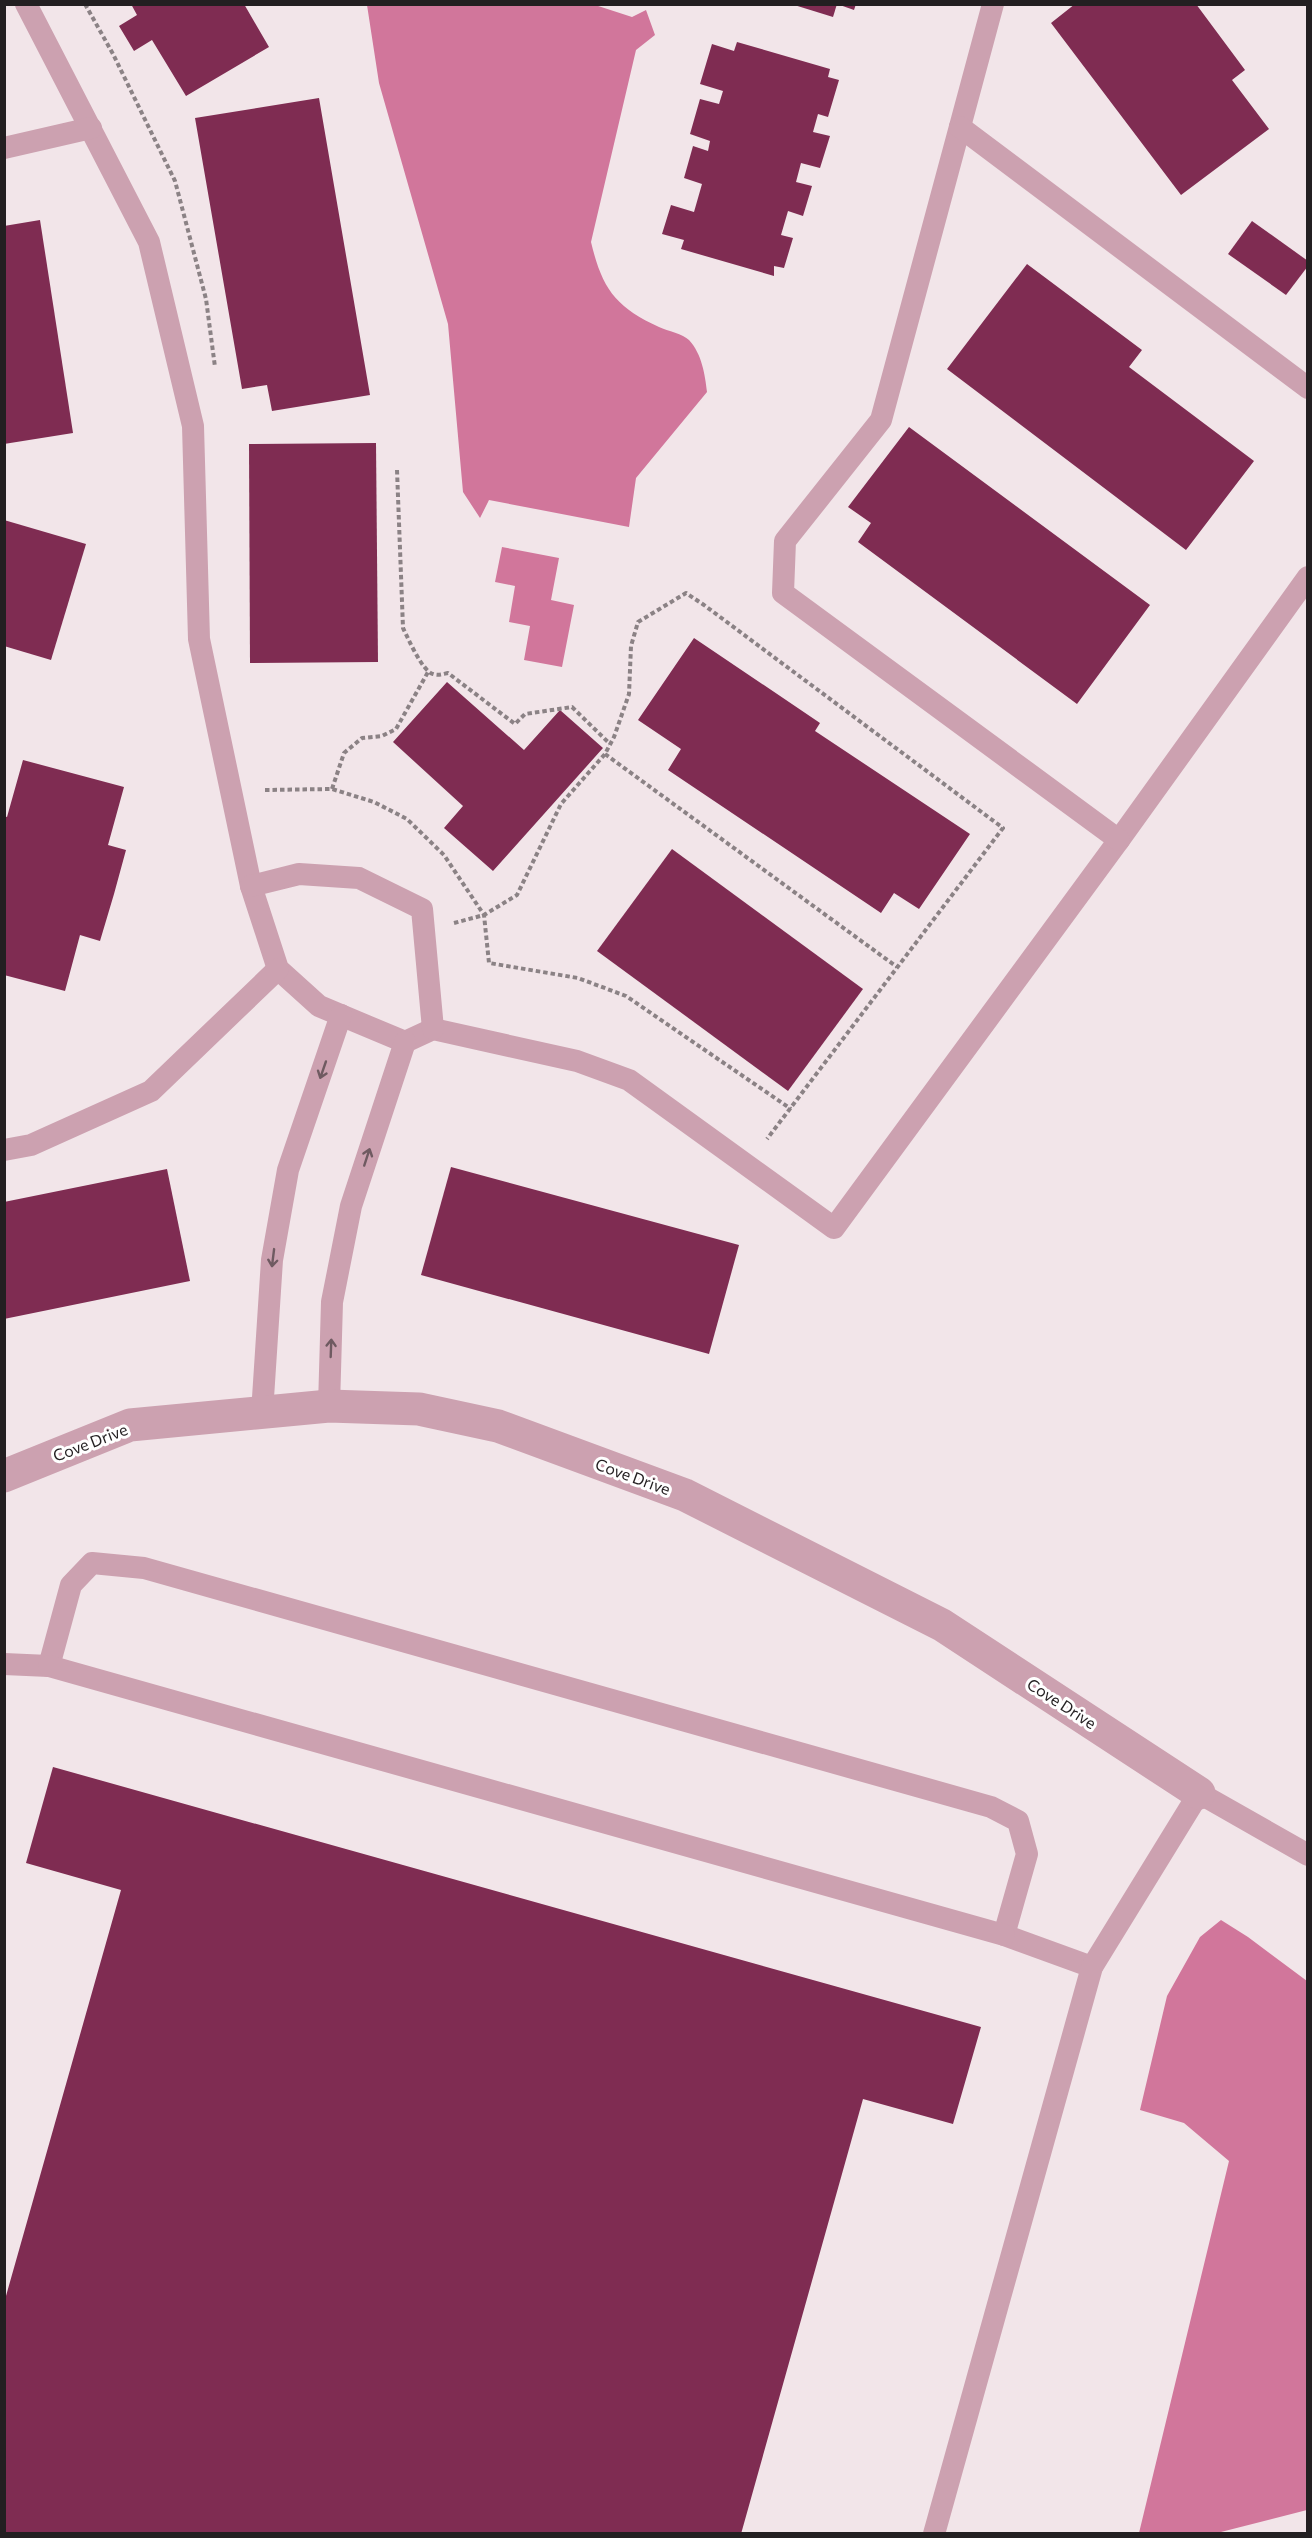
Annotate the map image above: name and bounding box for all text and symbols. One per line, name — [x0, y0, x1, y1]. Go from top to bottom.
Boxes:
one-way arrow — [316, 1060, 327, 1079]
one-way arrow — [362, 1148, 373, 1167]
one-way arrow — [268, 1248, 279, 1268]
one-way arrow — [325, 1339, 336, 1359]
street label: Cove Drive — [50, 1419, 130, 1465]
street label: Cove Drive — [593, 1454, 673, 1498]
street label: Cove Drive — [1024, 1674, 1100, 1732]

